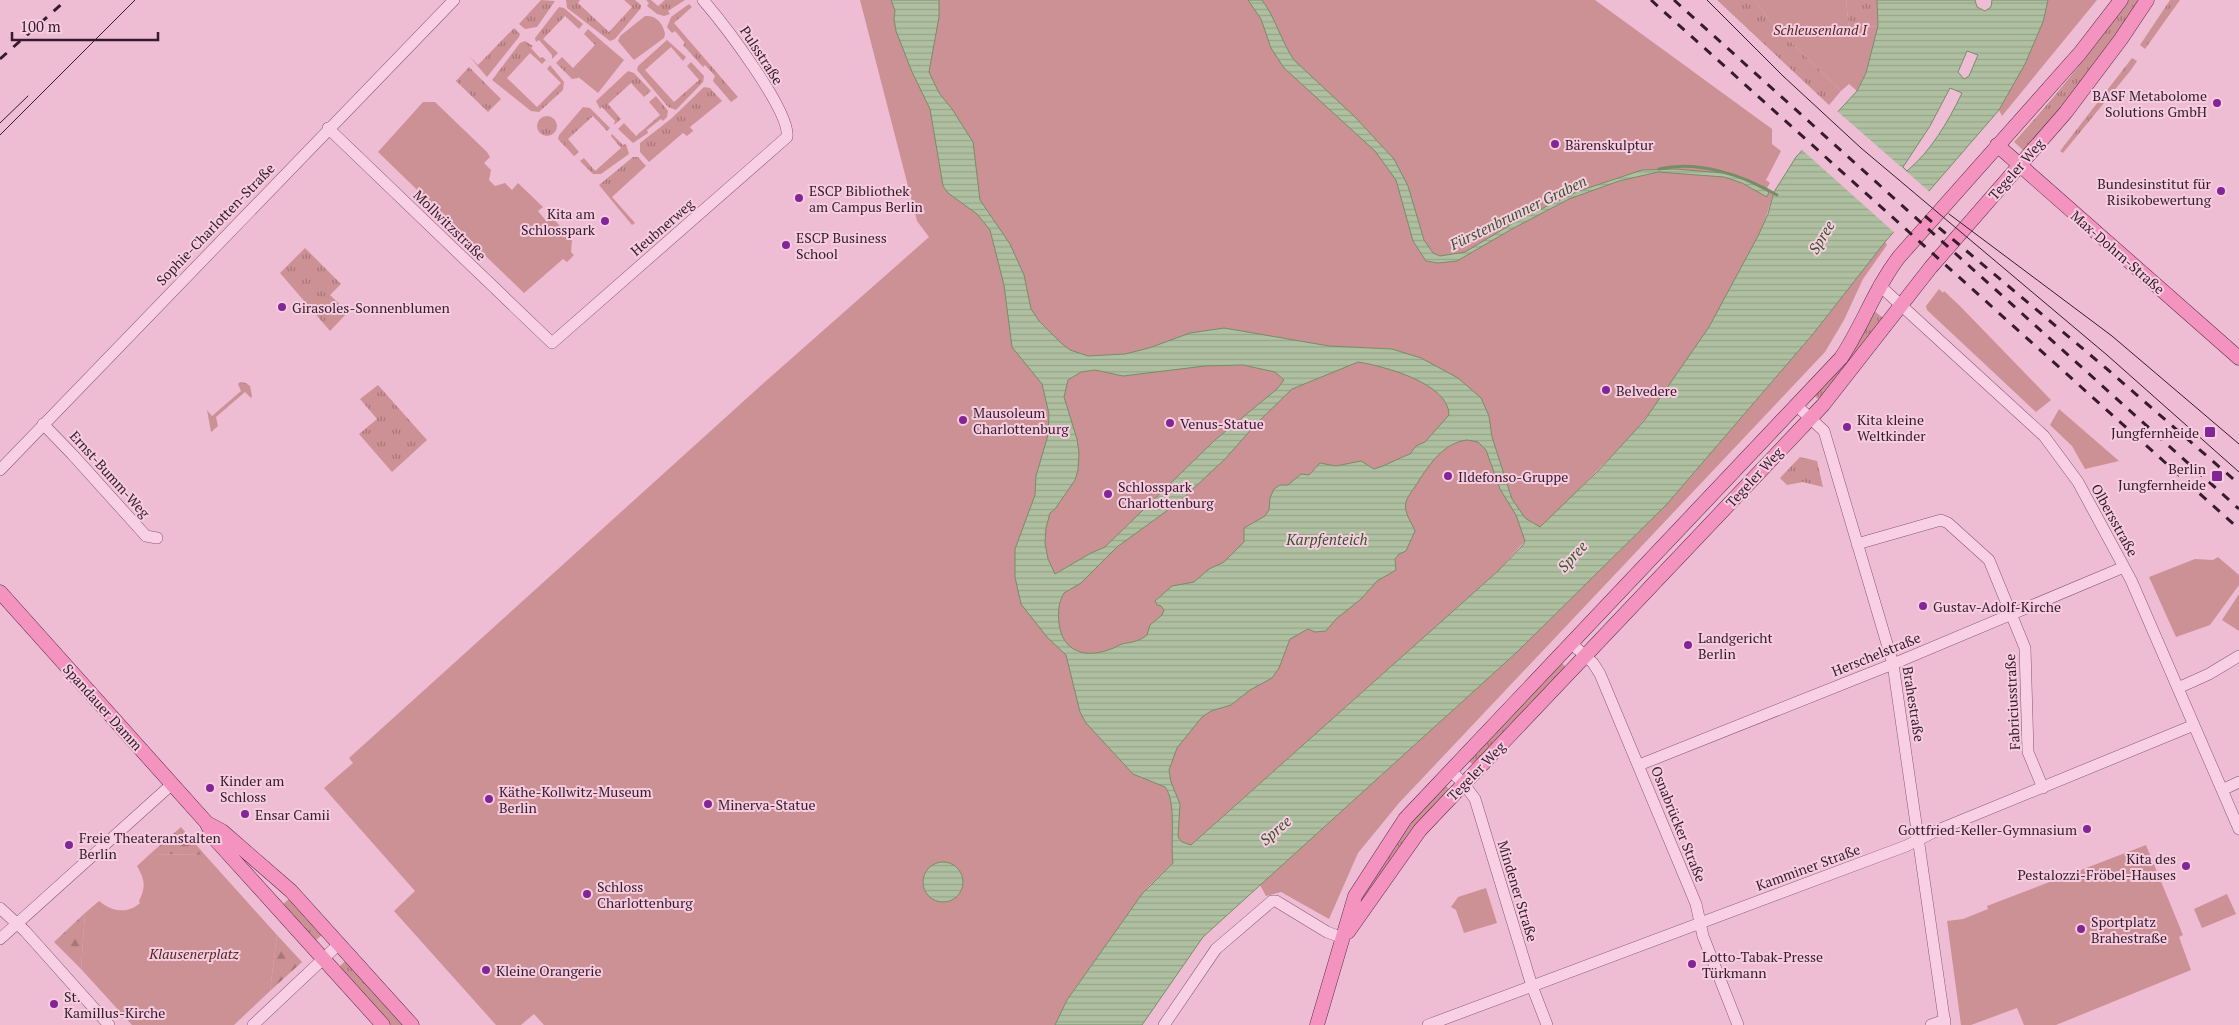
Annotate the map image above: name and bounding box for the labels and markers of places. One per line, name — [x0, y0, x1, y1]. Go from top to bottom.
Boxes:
place label: BASF Metabolome Solutions GmbH — [2092, 86, 2207, 121]
marker: BASF Metabolome Solutions GmbH — [2211, 97, 2223, 109]
place label: Bärenskulptur — [1565, 135, 1654, 154]
marker: Bärenskulptur — [1549, 138, 1561, 150]
place label: Bundesinstitut für Risikobewertung — [2097, 174, 2212, 209]
place label: ESCP Bibliothek am Campus Berlin — [809, 181, 924, 216]
marker: Bundesinstitut für Risikobewertung — [2215, 185, 2227, 197]
marker: ESCP Bibliothek am Campus Berlin — [793, 192, 805, 204]
place label: Kita am Schlosspark — [521, 204, 596, 239]
marker: Kita am Schlosspark — [599, 215, 611, 227]
place label: ESCP Business School — [796, 228, 887, 263]
marker: ESCP Business School — [780, 239, 792, 251]
place label: Girasoles-Sonnenblumen — [292, 298, 451, 317]
marker: Girasoles-Sonnenblumen — [276, 301, 288, 313]
place label: Belvedere — [1616, 381, 1677, 400]
marker: Belvedere — [1600, 384, 1612, 396]
place label: Mausoleum Charlottenburg — [973, 403, 1069, 438]
place label: Kita kleine Weltkinder — [1857, 410, 1926, 445]
marker: Mausoleum Charlottenburg — [957, 414, 969, 426]
place label: Venus-Statue — [1180, 414, 1264, 433]
marker: Venus-Statue — [1164, 417, 1176, 429]
marker: Kita kleine Weltkinder — [1841, 421, 1853, 433]
place label: Jungfernheide — [2111, 423, 2199, 442]
marker: Jungfernheide — [2203, 425, 2217, 439]
place label: Berlin Jungfernheide — [2118, 459, 2207, 494]
place label: Ildefonso-Gruppe — [1458, 467, 1568, 486]
marker: Berlin Jungfernheide — [2210, 469, 2224, 483]
marker: Ildefonso-Gruppe — [1442, 470, 1454, 482]
place label: Schlosspark Charlottenburg — [1118, 477, 1214, 512]
marker: Schlosspark Charlottenburg — [1102, 488, 1114, 500]
place label: Gustav-Adolf-Kirche — [1933, 597, 2061, 616]
marker: Gustav-Adolf-Kirche — [1917, 600, 1929, 612]
place label: Landgericht Berlin — [1698, 628, 1774, 663]
marker: Landgericht Berlin — [1682, 639, 1694, 651]
place label: Kinder am Schloss — [220, 771, 284, 806]
marker: Kinder am Schloss — [204, 782, 216, 794]
place label: Käthe-Kollwitz-Museum Berlin — [499, 782, 652, 817]
marker: Käthe-Kollwitz-Museum Berlin — [483, 793, 495, 805]
place label: Minerva-Statue — [718, 795, 815, 814]
marker: Minerva-Statue — [702, 798, 714, 810]
place label: Ensar Camii — [255, 805, 330, 824]
marker: Ensar Camii — [239, 808, 251, 820]
place label: Gottfried-Keller-Gymnasium — [1898, 820, 2077, 839]
marker: Gottfried-Keller-Gymnasium — [2081, 823, 2093, 835]
place label: Freie Theateranstalten Berlin — [79, 828, 221, 863]
marker: Freie Theateranstalten Berlin — [63, 839, 75, 851]
place label: Kita des Pestalozzi-Fröbel-Hauses — [2017, 849, 2176, 884]
marker: Kita des Pestalozzi-Fröbel-Hauses — [2180, 860, 2192, 872]
place label: Schloss Charlottenburg — [597, 877, 693, 912]
marker: Schloss Charlottenburg — [581, 888, 593, 900]
place label: Sportplatz Brahestraße — [2091, 912, 2167, 947]
marker: Sportplatz Brahestraße — [2075, 923, 2087, 935]
place label: Lotto-Tabak-Presse Türkmann — [1702, 947, 1823, 982]
marker: Lotto-Tabak-Presse Türkmann — [1686, 958, 1698, 970]
place label: Kleine Orangerie — [496, 961, 601, 980]
marker: Kleine Orangerie — [480, 964, 492, 976]
place label: St. Kamillus-Kirche — [64, 987, 165, 1022]
marker: St. Kamillus-Kirche — [48, 998, 60, 1010]

